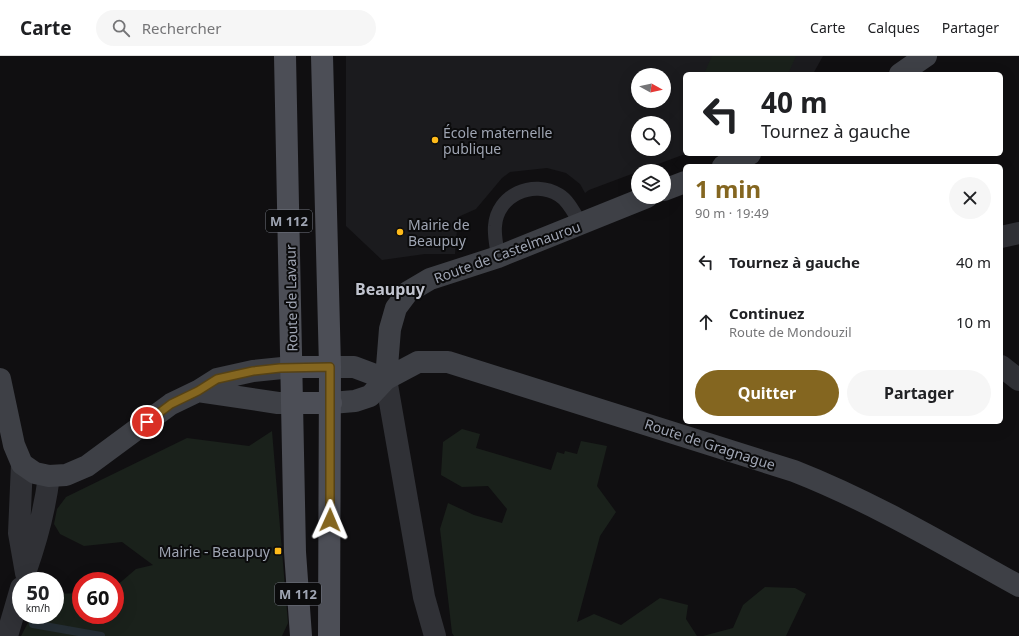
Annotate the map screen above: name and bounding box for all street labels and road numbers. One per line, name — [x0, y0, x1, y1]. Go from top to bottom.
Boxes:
road number: M 112 — [266, 210, 312, 232]
street label: Route de Castelmaurou — [431, 217, 583, 287]
street label: Route de Lavaur — [281, 244, 301, 352]
street label: Route de Gragnague — [642, 414, 778, 474]
road number: M 112 — [275, 583, 321, 605]

